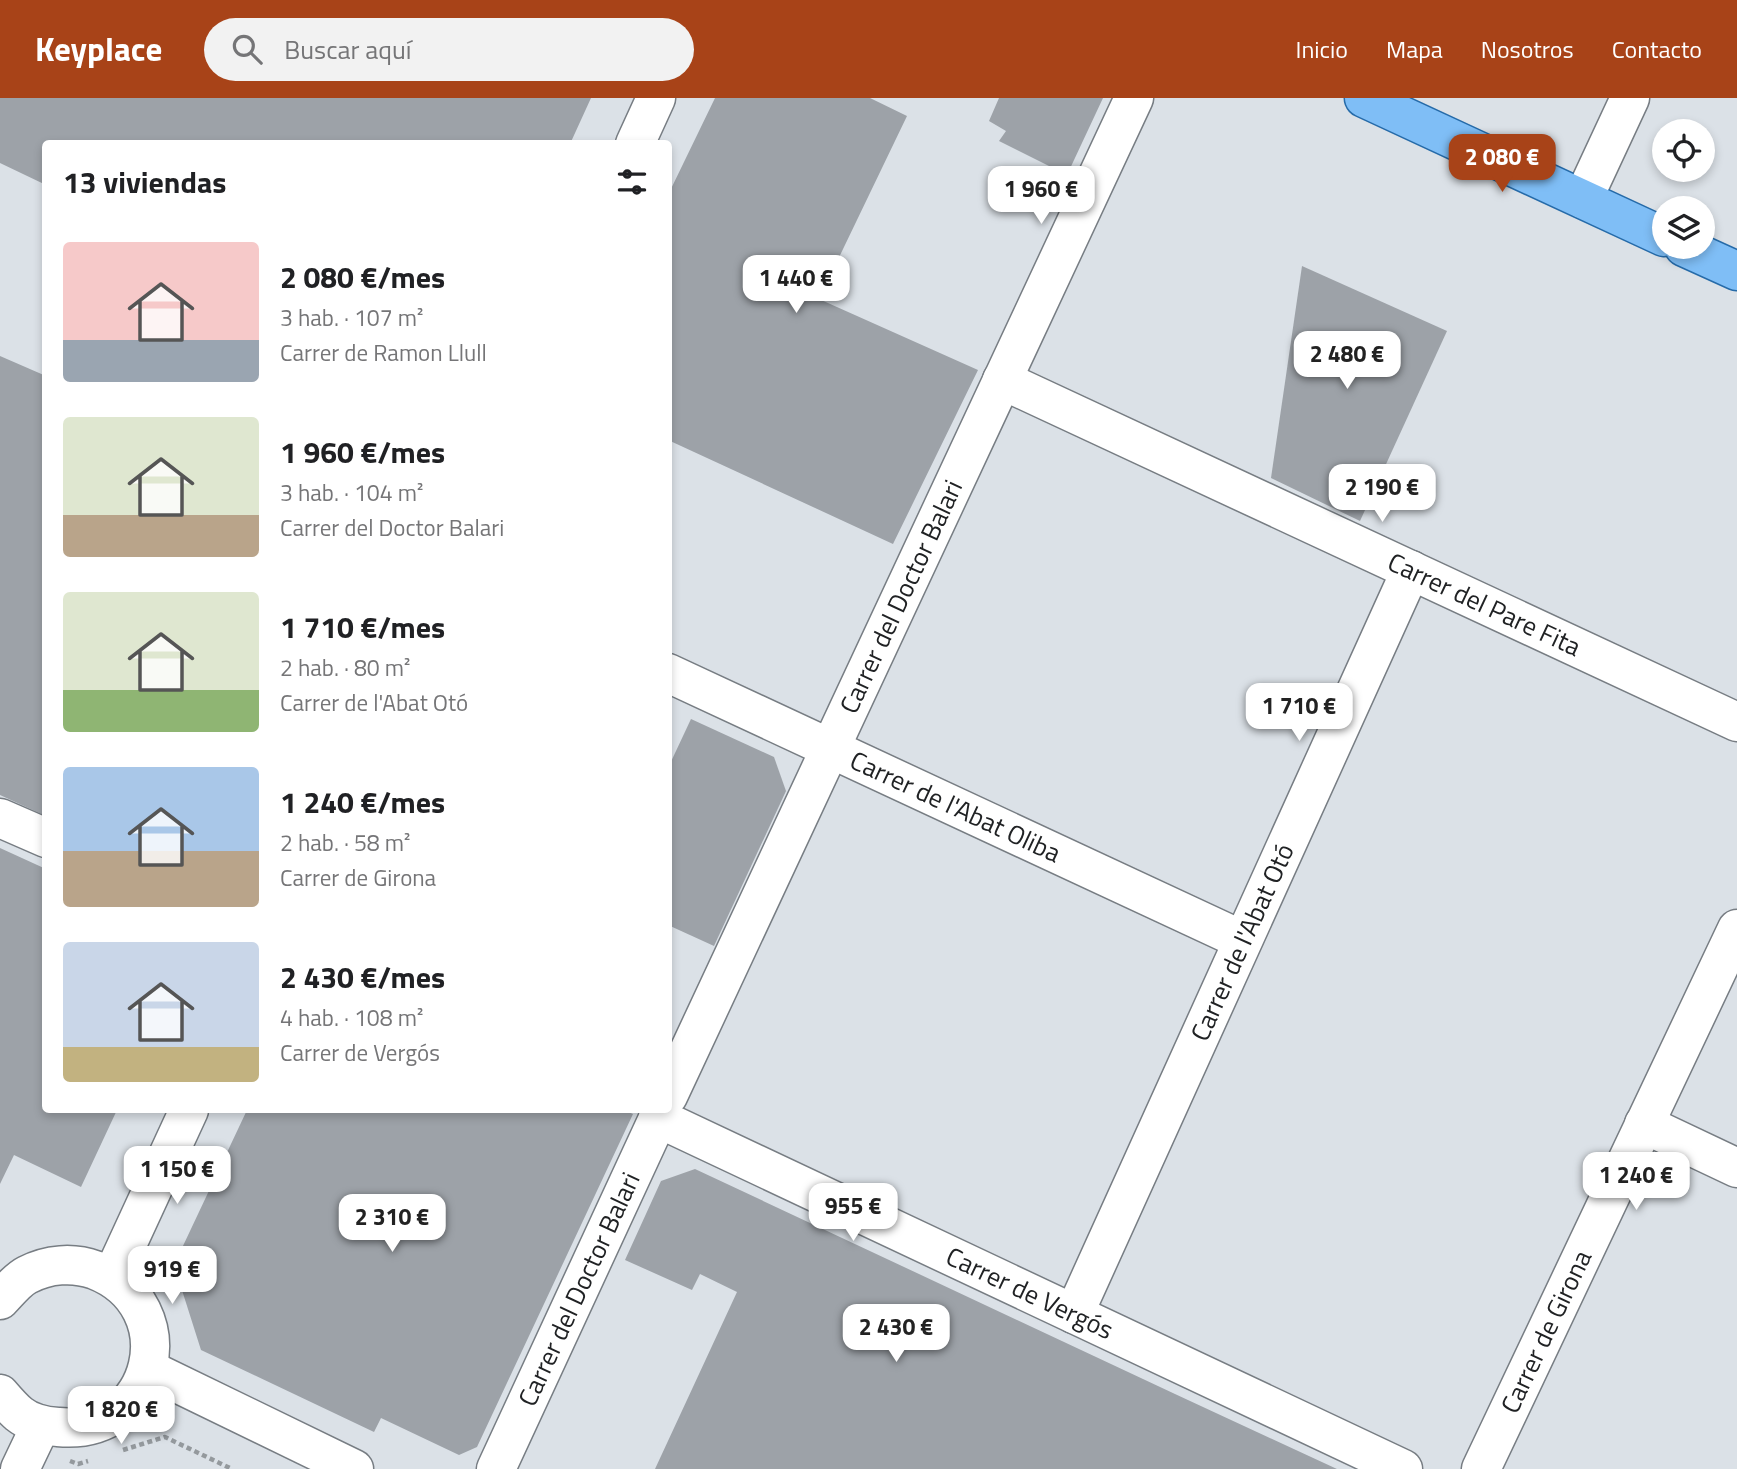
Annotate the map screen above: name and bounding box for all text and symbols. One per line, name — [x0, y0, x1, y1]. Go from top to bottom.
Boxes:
search box — [204, 18, 694, 81]
text: Keyplace — [35, 24, 162, 74]
icon: search — [228, 30, 266, 68]
text: Buscar aquí — [284, 30, 411, 69]
text: Inicio — [1296, 31, 1348, 67]
text: Mapa — [1386, 31, 1443, 67]
text: Nosotros — [1481, 31, 1574, 67]
text: Contacto — [1612, 31, 1702, 67]
map controls — [1652, 119, 1715, 259]
button: locate — [1652, 119, 1715, 182]
pin: 2 080 € — [1437, 134, 1567, 194]
text: 2 080 € — [1465, 139, 1539, 174]
text: 13 viviendas — [63, 159, 226, 205]
icon: filters — [613, 163, 651, 201]
pin: 1 960 € — [976, 166, 1106, 226]
text: 1 960 € — [1004, 171, 1078, 206]
button: layers — [1652, 196, 1715, 259]
text: 2 080 €/mes — [280, 254, 445, 300]
pin: 1 440 € — [731, 256, 861, 315]
text: 1 440 € — [759, 260, 833, 295]
icon: home — [119, 270, 203, 354]
text: 3 hab. · 107 m² — [280, 300, 423, 335]
pin: 2 480 € — [1282, 331, 1412, 391]
text: Carrer de Ramon Llull — [280, 335, 487, 370]
text: 2 480 € — [1310, 336, 1384, 371]
text: 1 960 €/mes — [280, 429, 445, 475]
icon: home — [119, 445, 203, 529]
pin: 2 190 € — [1317, 464, 1447, 524]
text: 2 190 € — [1345, 469, 1419, 504]
street label: Carrer del Doctor Balari — [829, 473, 972, 720]
text: 3 hab. · 104 m² — [280, 475, 423, 510]
text: Carrer del Doctor Balari — [280, 510, 504, 545]
street label: Carrer del Pare Fita — [1382, 542, 1588, 666]
text: 1 710 €/mes — [280, 604, 445, 650]
icon: home — [119, 620, 203, 704]
text: 2 hab. · 80 m² — [280, 650, 410, 685]
pin: 1 710 € — [1234, 684, 1364, 743]
text: Carrer de l'Abat Otó — [280, 685, 468, 720]
text: 1 710 € — [1262, 688, 1336, 723]
street label: Carrer de l'Abat Oliba — [844, 740, 1067, 872]
text: 1 240 €/mes — [280, 779, 445, 825]
icon: home — [119, 795, 203, 879]
text: 2 hab. · 58 m² — [280, 825, 410, 860]
street label: Carrer de l'Abat Otó — [1180, 837, 1304, 1047]
text: Carrer de Girona — [280, 860, 436, 895]
text: 2 430 €/mes — [280, 954, 445, 1000]
icon: home — [119, 970, 203, 1054]
text: 4 hab. · 108 m² — [280, 1000, 423, 1035]
text: Carrer de Vergós — [280, 1035, 440, 1070]
pin: 1 150 € — [112, 1146, 242, 1206]
text: 1 150 € — [140, 1151, 214, 1186]
pin: 1 240 € — [1571, 1152, 1701, 1212]
text: 1 240 € — [1599, 1157, 1673, 1192]
street label: Carrer del Doctor Balari — [508, 1166, 650, 1412]
pin: 955 € — [804, 1184, 902, 1243]
text: 955 € — [825, 1188, 881, 1223]
pin: 2 310 € — [327, 1194, 457, 1254]
text: 2 310 € — [355, 1199, 429, 1234]
street label: Carrer de Vergós — [940, 1237, 1120, 1349]
street label: Carrer de Girona — [1490, 1243, 1601, 1420]
pin: 919 € — [123, 1246, 221, 1306]
text: 919 € — [144, 1251, 200, 1286]
pin: 2 430 € — [831, 1304, 961, 1364]
text: 2 430 € — [859, 1309, 933, 1344]
pin: 1 820 € — [56, 1386, 186, 1446]
text: 1 820 € — [84, 1391, 158, 1426]

